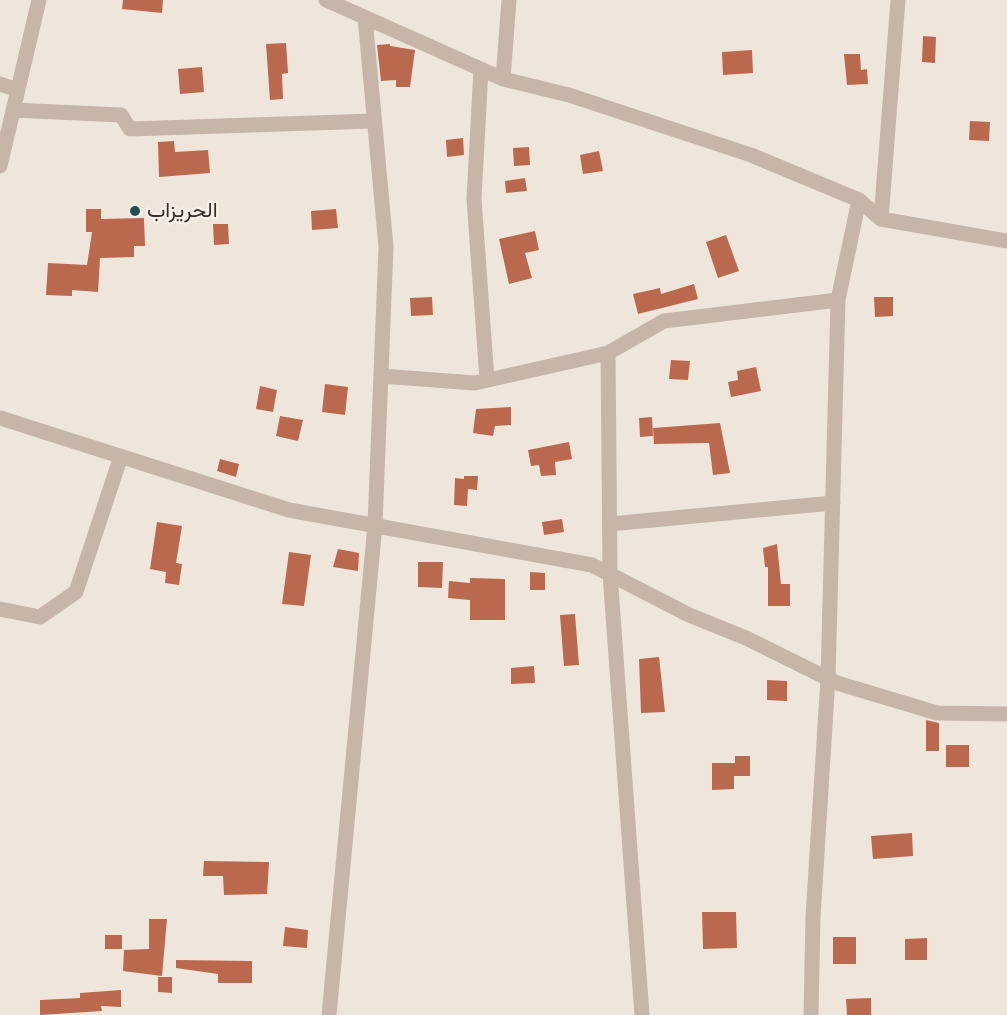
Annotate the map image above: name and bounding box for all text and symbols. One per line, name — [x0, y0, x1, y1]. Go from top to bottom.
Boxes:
place label: الحريزاب — [147, 198, 218, 224]
marker: الحريزاب — [128, 204, 142, 218]

